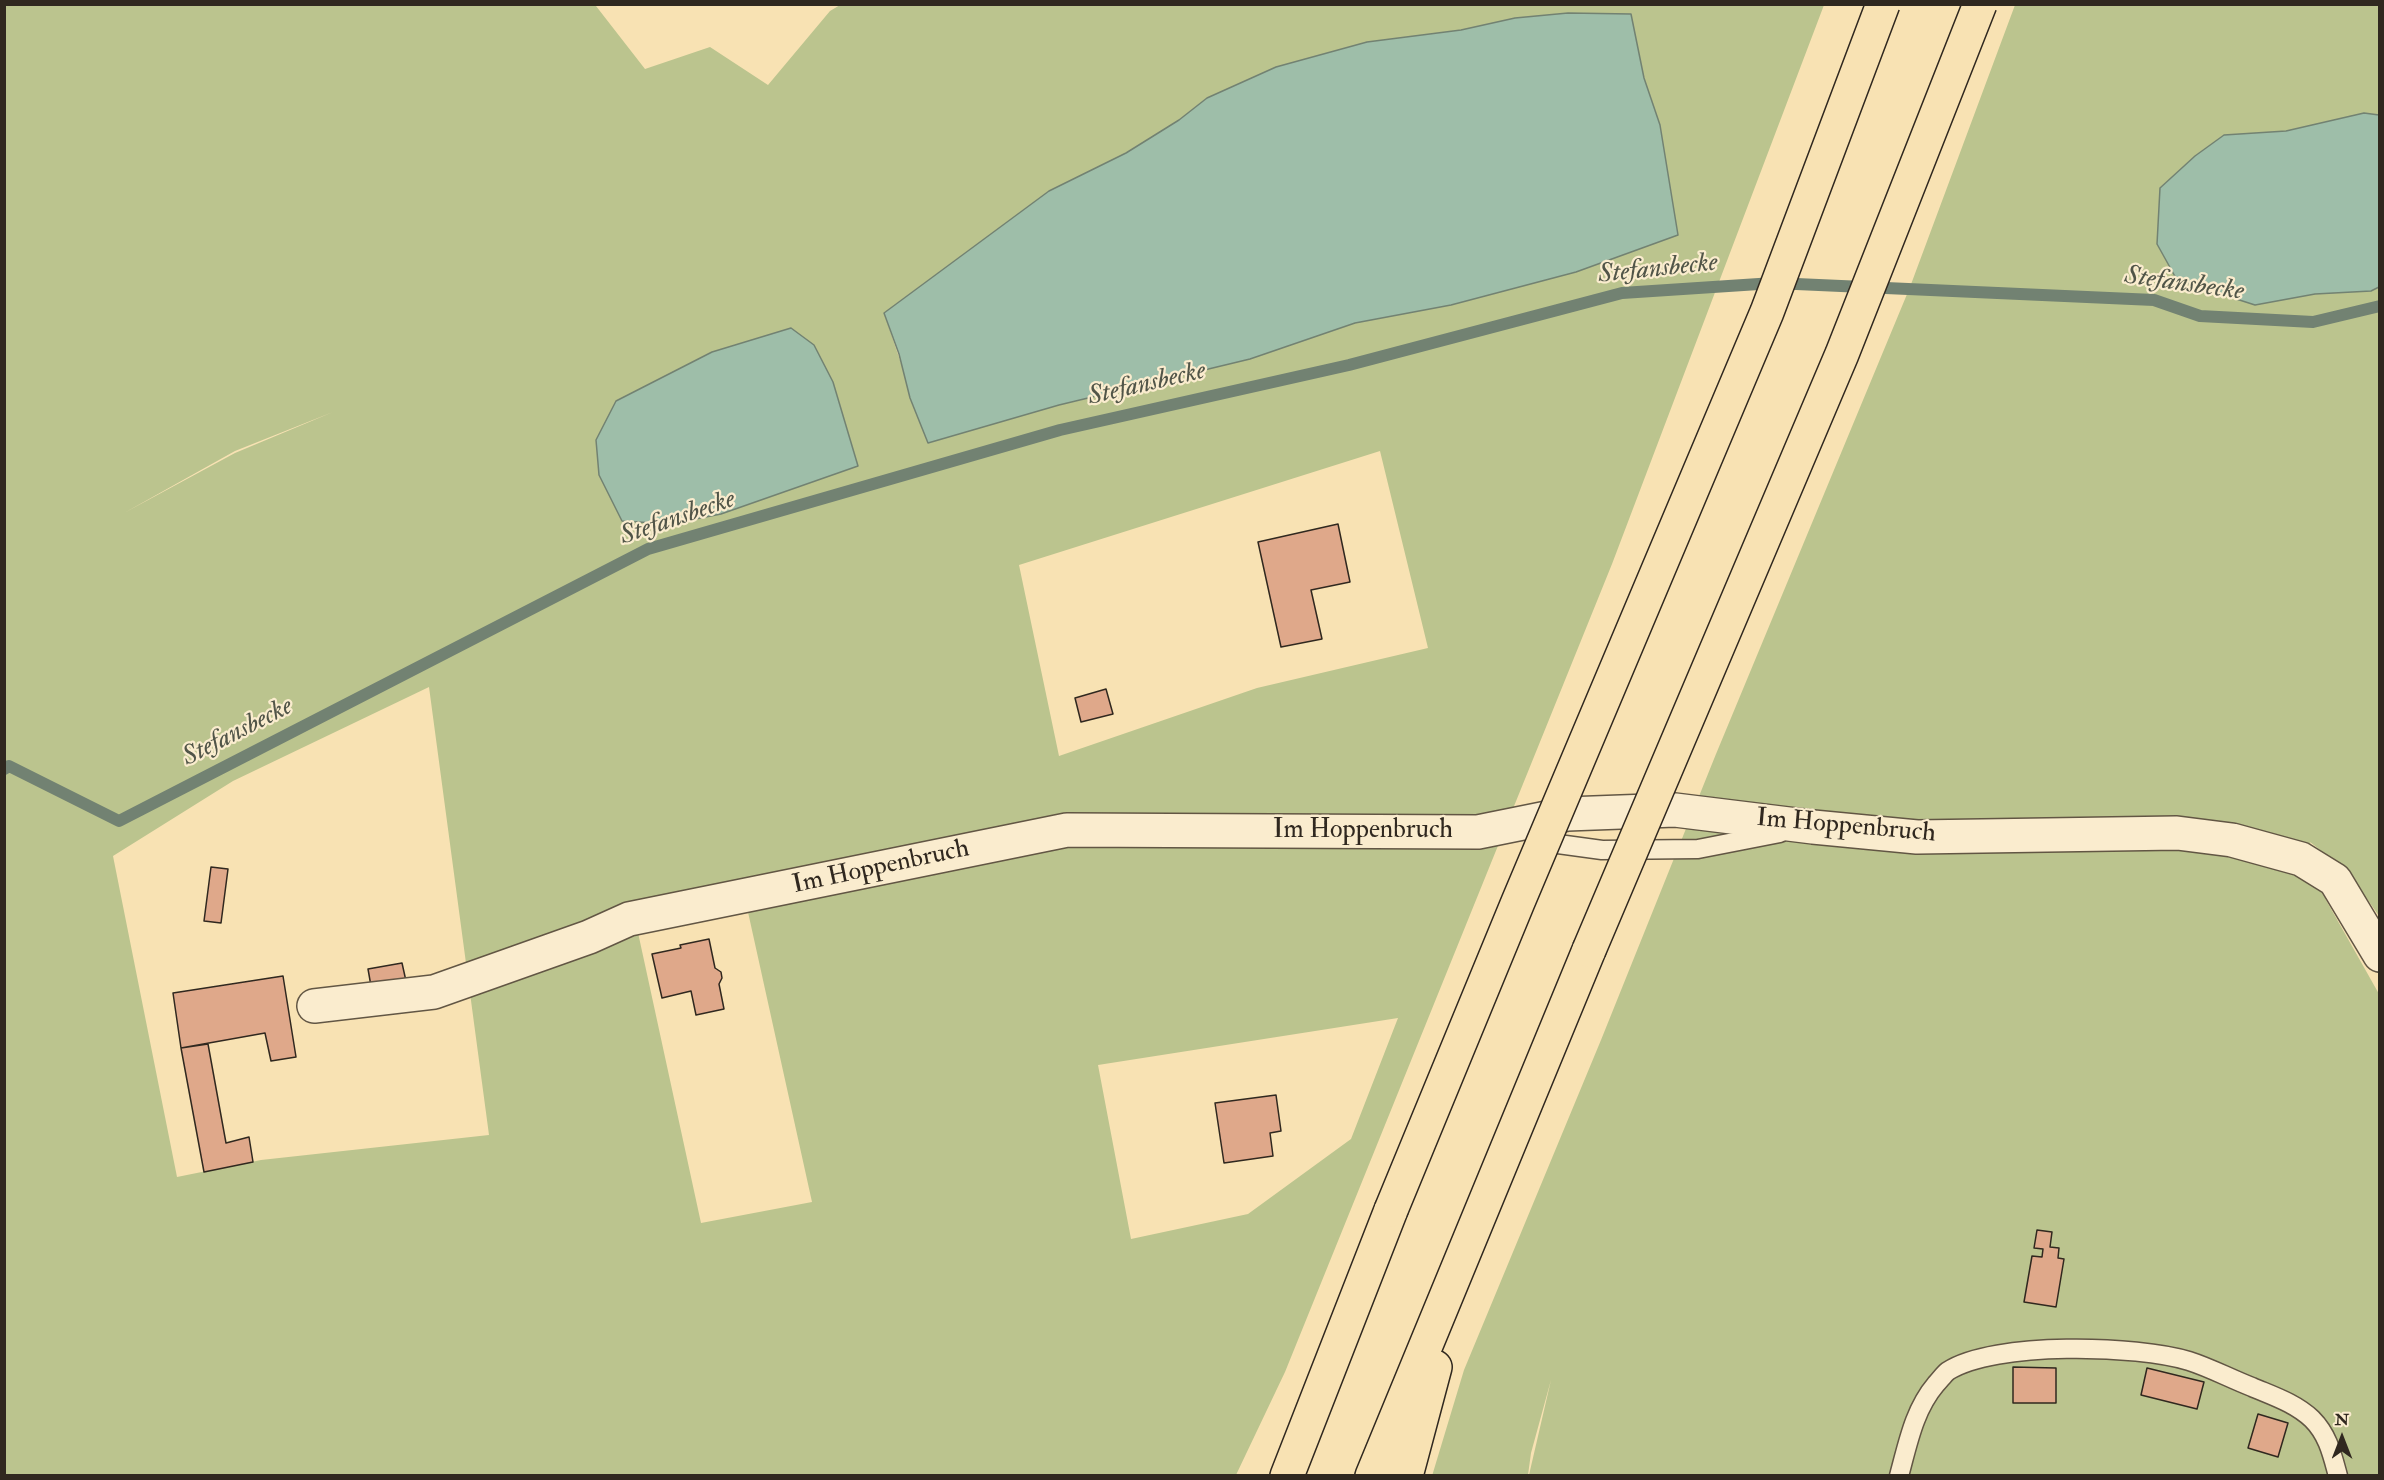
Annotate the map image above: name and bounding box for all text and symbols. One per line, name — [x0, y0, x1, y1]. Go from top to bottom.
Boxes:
water label: Stefansbecke — [1597, 248, 1719, 292]
water label: Stefansbecke — [2122, 261, 2246, 309]
water label: Stefansbecke — [1085, 356, 1209, 414]
water label: Stefansbecke — [616, 484, 740, 554]
water label: Stefansbecke — [177, 691, 299, 775]
street label: Im Hoppenbruch — [1755, 804, 1937, 850]
street label: Im Hoppenbruch — [1273, 815, 1453, 847]
street label: Im Hoppenbruch — [790, 834, 972, 902]
north arrow — [2312, 1408, 2372, 1468]
text: N — [2335, 1410, 2349, 1430]

